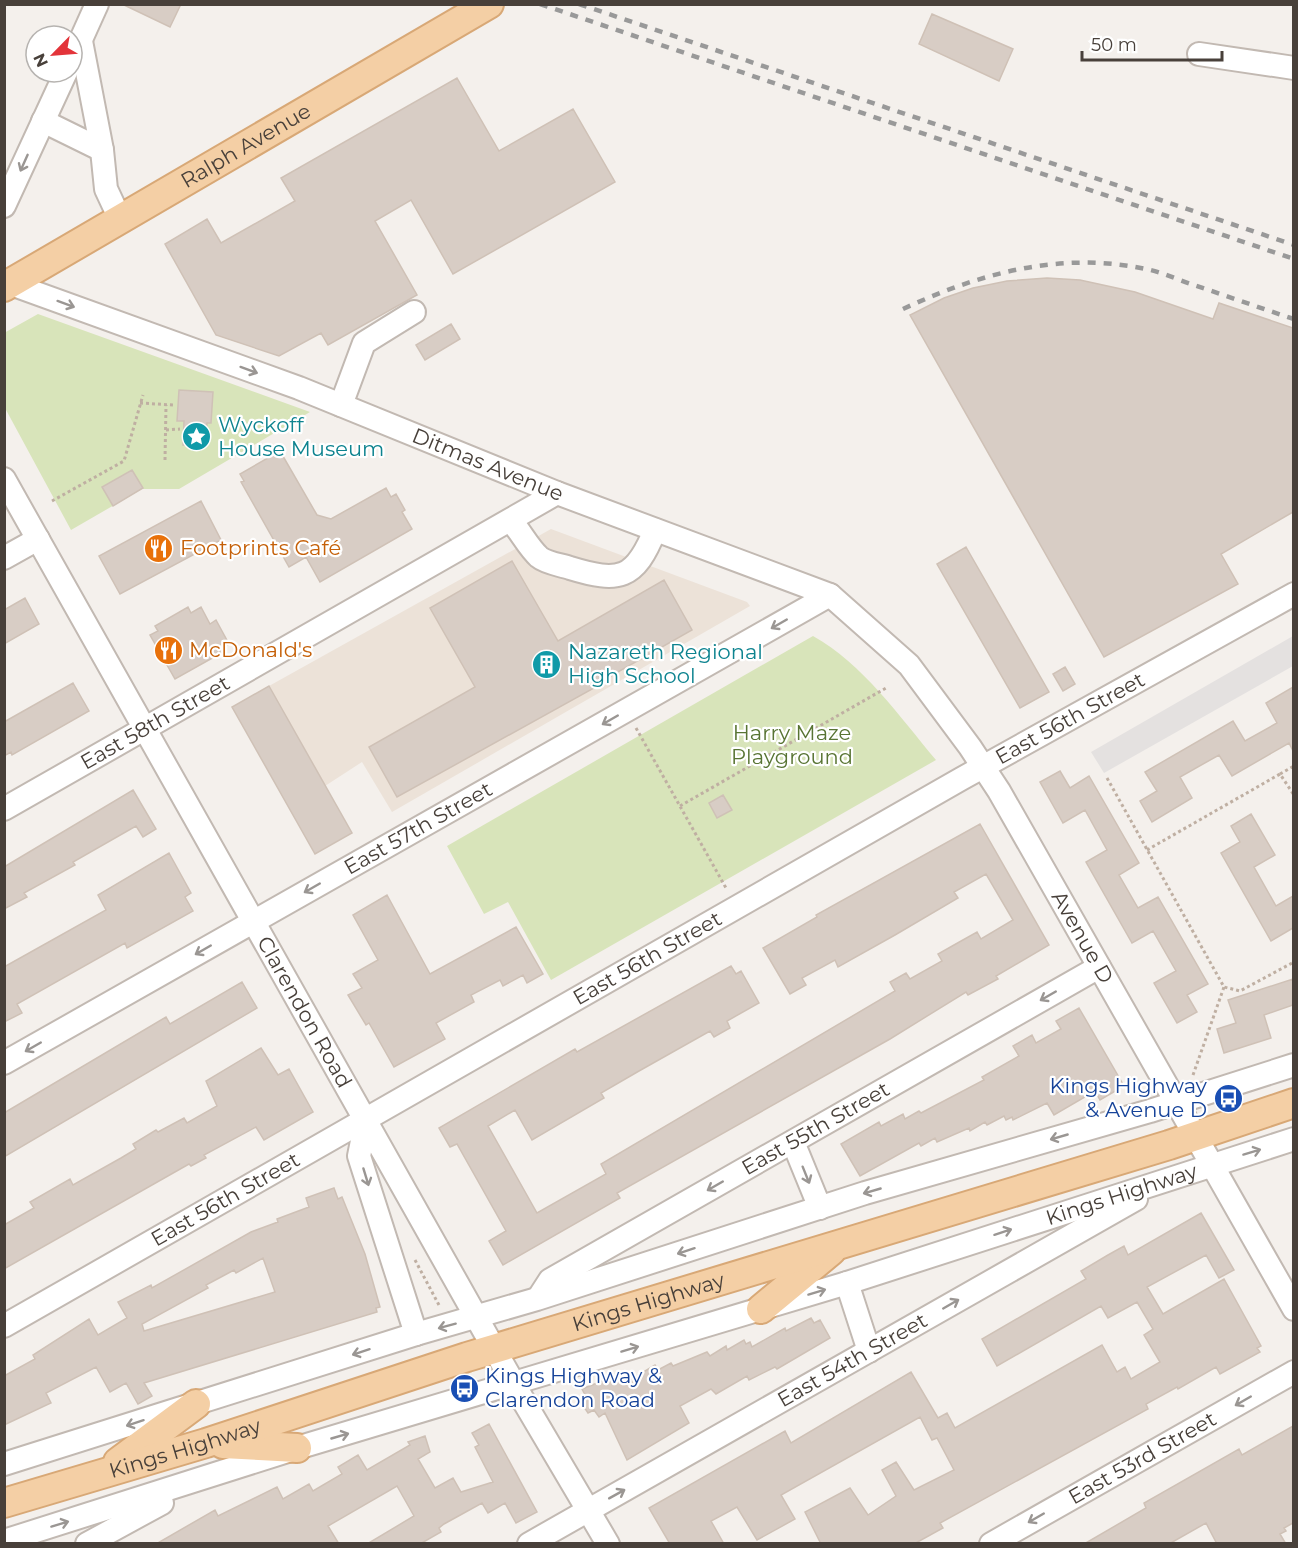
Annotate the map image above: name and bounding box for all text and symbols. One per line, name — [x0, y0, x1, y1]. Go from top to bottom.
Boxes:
north arrow — [24, 24, 84, 84]
scale bar — [1082, 24, 1222, 62]
text: 50 m — [1091, 34, 1137, 56]
text: N — [30, 50, 52, 70]
street label: Ralph Avenue — [176, 98, 315, 193]
one-way arrow — [17, 154, 29, 172]
one-way arrow — [56, 299, 75, 310]
one-way arrow — [239, 366, 258, 377]
place label: Wyckoff House Museum — [218, 412, 384, 461]
place icon: Wyckoff House Museum — [181, 421, 213, 453]
street label: Ditmas Avenue — [409, 422, 567, 506]
restaurant icon: Footprints Café — [143, 532, 175, 564]
place label: Footprints Café — [180, 535, 341, 560]
one-way arrow — [771, 618, 788, 630]
restaurant icon: McDonald's — [152, 634, 184, 666]
place label: McDonald's — [189, 637, 312, 662]
place label: Nazareth Regional High School — [568, 639, 763, 688]
building icon: Nazareth Regional High School — [531, 648, 563, 680]
street label: East 56th Street — [991, 667, 1149, 769]
street label: East 58th Street — [76, 670, 234, 775]
one-way arrow — [602, 714, 619, 726]
park label: Harry Maze Playground — [731, 720, 853, 769]
street label: East 57th Street — [340, 776, 496, 880]
one-way arrow — [304, 883, 321, 895]
street label: Avenue D — [1047, 886, 1119, 988]
street label: East 56th Street — [568, 906, 726, 1010]
street label: Clarendon Road — [252, 932, 358, 1092]
one-way arrow — [195, 944, 212, 956]
one-way arrow — [1040, 990, 1057, 1002]
one-way arrow — [25, 1041, 42, 1053]
place label: Kings Highway & Avenue D — [1050, 1073, 1208, 1122]
street label: East 55th Street — [737, 1076, 894, 1180]
bus stop icon: Kings Highway & Avenue D — [1212, 1082, 1244, 1114]
one-way arrow — [1050, 1132, 1069, 1143]
one-way arrow — [1243, 1146, 1262, 1157]
street label: East 56th Street — [146, 1147, 304, 1251]
street label: Kings Highway — [1043, 1158, 1201, 1230]
one-way arrow — [801, 1165, 812, 1184]
one-way arrow — [361, 1167, 372, 1186]
one-way arrow — [707, 1181, 724, 1193]
one-way arrow — [863, 1186, 882, 1197]
one-way arrow — [993, 1226, 1012, 1237]
one-way arrow — [677, 1246, 696, 1257]
street label: Kings Highway — [569, 1267, 728, 1336]
one-way arrow — [807, 1286, 826, 1297]
one-way arrow — [942, 1298, 959, 1310]
street label: East 54th Street — [773, 1307, 931, 1412]
one-way arrow — [438, 1321, 457, 1332]
one-way arrow — [620, 1342, 639, 1353]
one-way arrow — [352, 1347, 371, 1358]
place label: Kings Highway & Clarendon Road — [485, 1363, 662, 1412]
bus stop icon: Kings Highway & Clarendon Road — [448, 1372, 480, 1404]
one-way arrow — [1234, 1396, 1252, 1407]
street label: East 53rd Street — [1064, 1406, 1220, 1509]
street label: Kings Highway — [106, 1413, 265, 1483]
one-way arrow — [126, 1418, 145, 1429]
one-way arrow — [330, 1430, 349, 1441]
one-way arrow — [608, 1488, 625, 1500]
one-way arrow — [1028, 1512, 1045, 1524]
one-way arrow — [50, 1518, 69, 1529]

